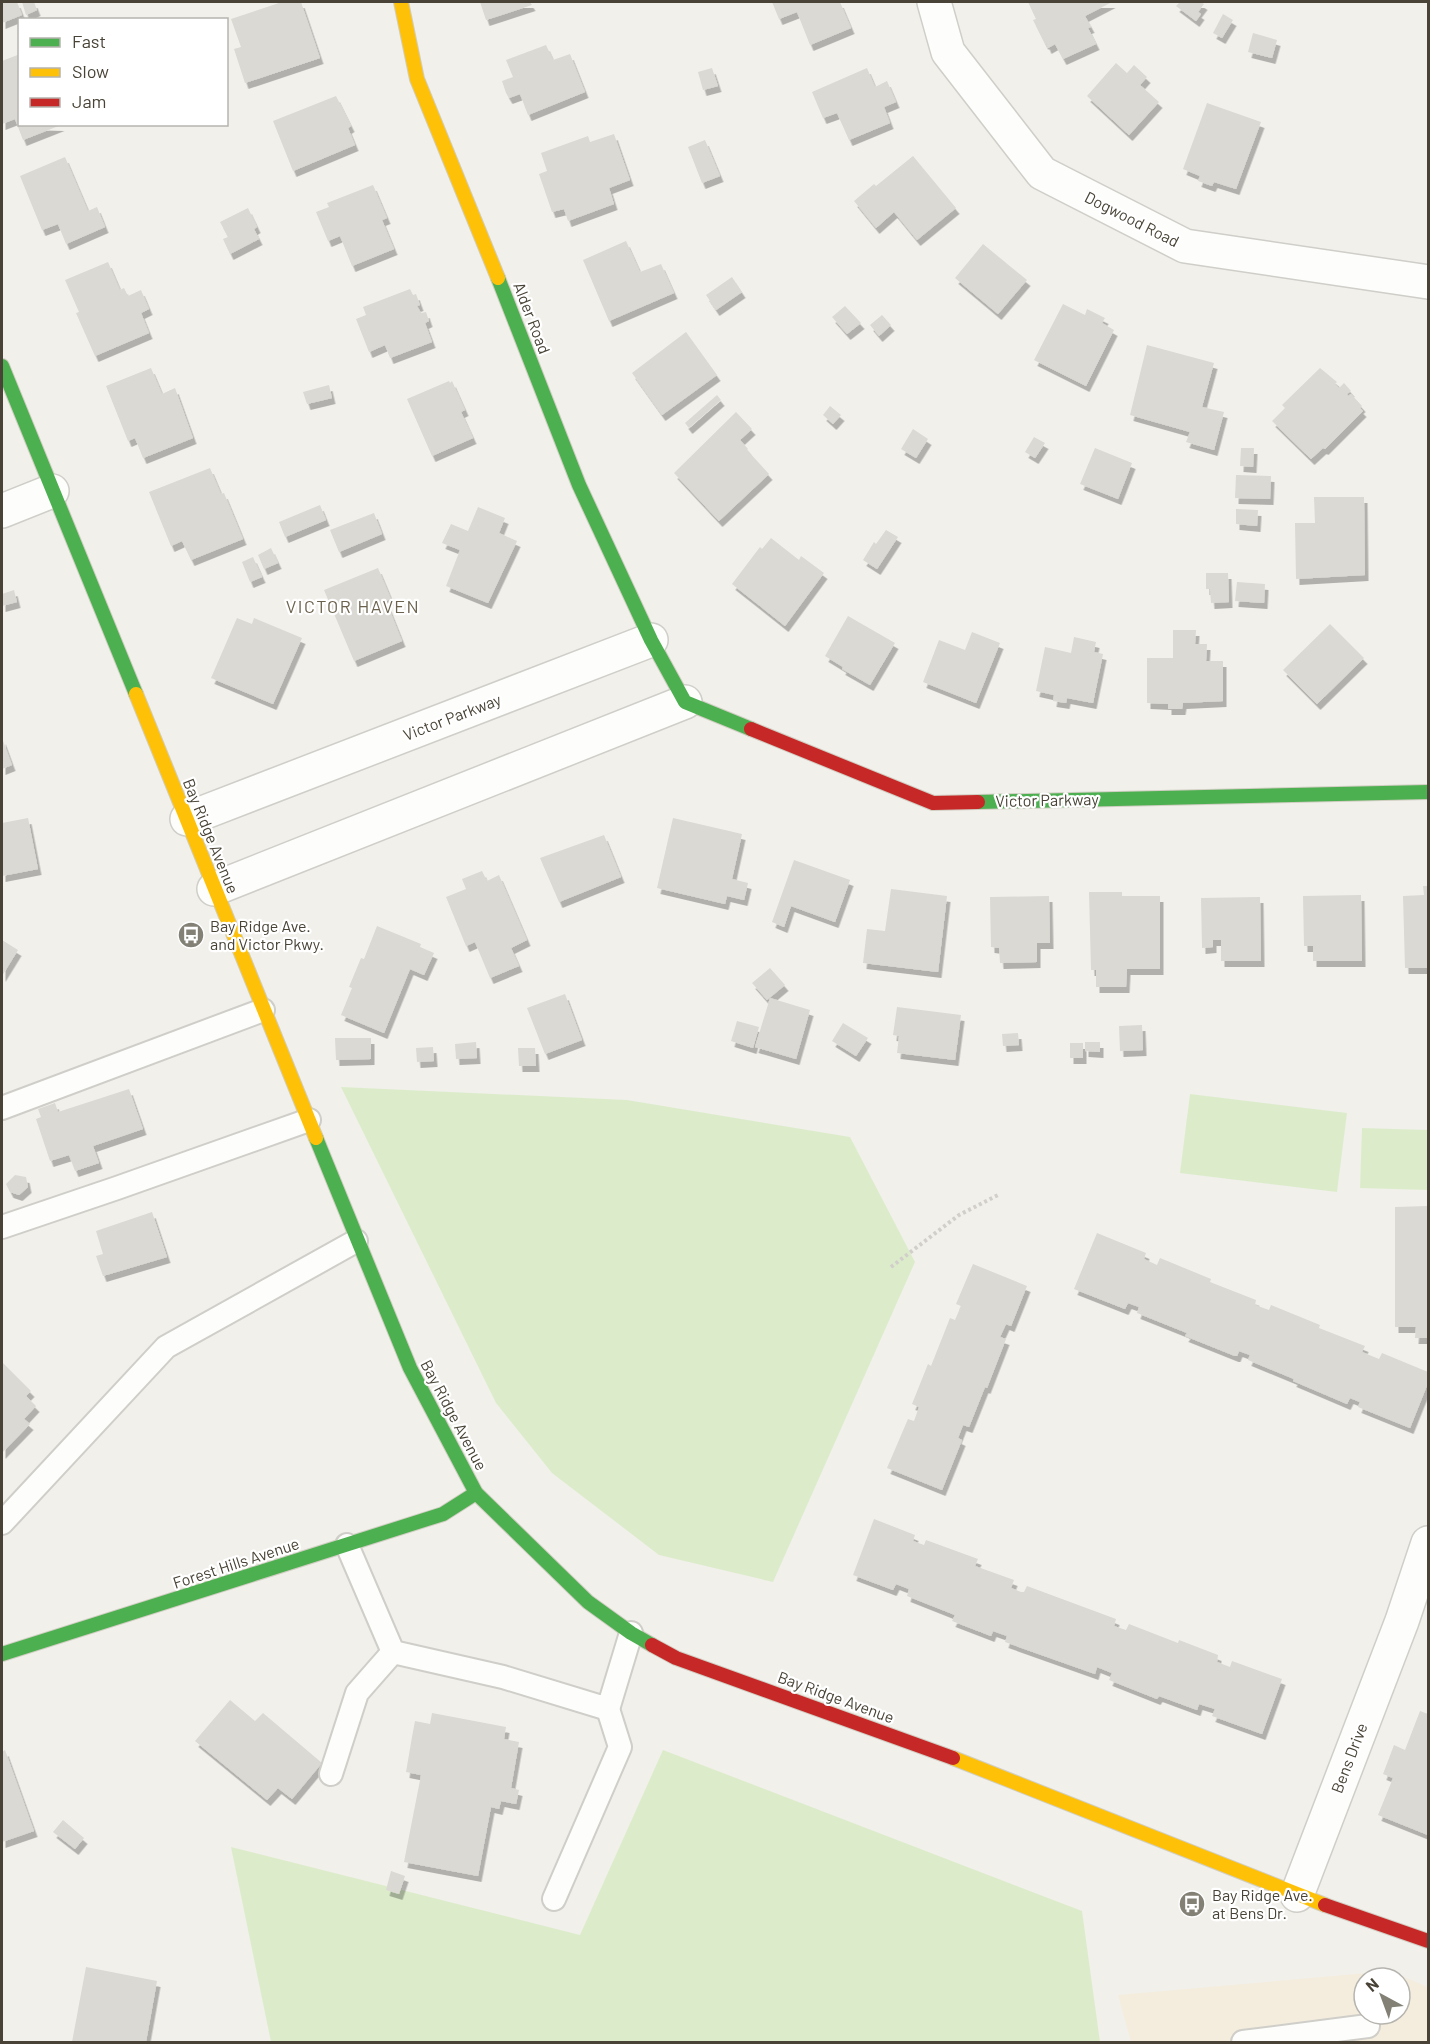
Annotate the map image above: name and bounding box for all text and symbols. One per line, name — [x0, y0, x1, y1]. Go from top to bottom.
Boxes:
legend — [18, 18, 228, 126]
text: Fast — [72, 30, 106, 52]
text: Slow — [72, 60, 109, 82]
text: Jam — [72, 90, 106, 112]
street label: Dogwood Road — [1082, 187, 1183, 250]
street label: Alder Road — [510, 279, 555, 356]
district label: VICTOR HAVEN — [286, 595, 420, 617]
street label: Victor Parkway — [400, 689, 504, 744]
street label: Bay Ridge Avenue — [180, 776, 243, 896]
street label: Victor Parkway — [995, 789, 1099, 810]
place label: Bay Ridge Ave. and Victor Pkwy. — [210, 916, 324, 953]
bus stop icon: Bay Ridge Ave. and Victor Pkwy. — [176, 920, 206, 950]
street label: Bay Ridge Avenue — [417, 1356, 492, 1473]
street label: Forest Hills Avenue — [170, 1533, 301, 1592]
street label: Bay Ridge Avenue — [775, 1667, 897, 1726]
street label: Bens Drive — [1326, 1720, 1371, 1796]
place label: Bay Ridge Ave. at Bens Dr. — [1212, 1885, 1313, 1922]
bus stop icon: Bay Ridge Ave. at Bens Dr. — [1177, 1889, 1207, 1919]
north arrow — [1352, 1966, 1412, 2026]
text: N — [1362, 1974, 1382, 1995]

